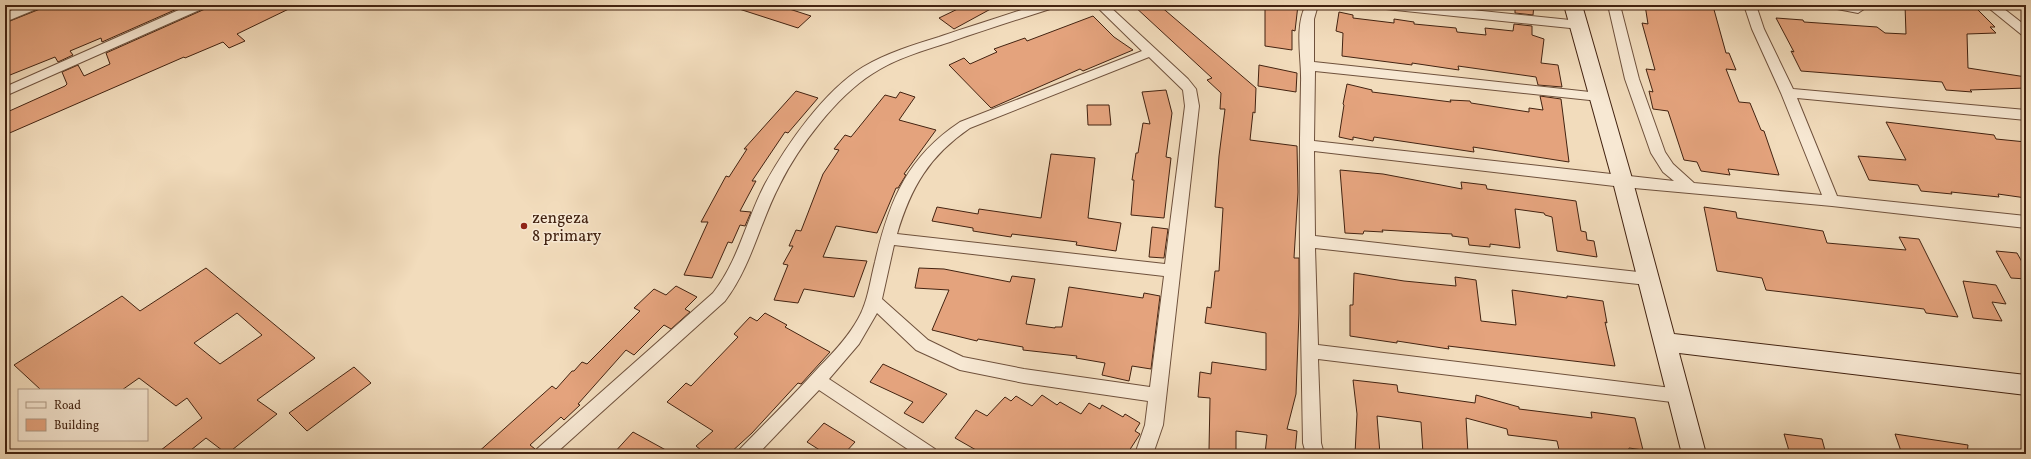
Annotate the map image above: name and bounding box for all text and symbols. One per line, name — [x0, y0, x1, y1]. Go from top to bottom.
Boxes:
place label: zengeza 8 primary — [532, 208, 602, 248]
marker: zengeza 8 primary — [519, 221, 529, 231]
legend — [18, 389, 148, 441]
text: Road — [54, 398, 81, 414]
text: Building — [54, 418, 99, 434]

